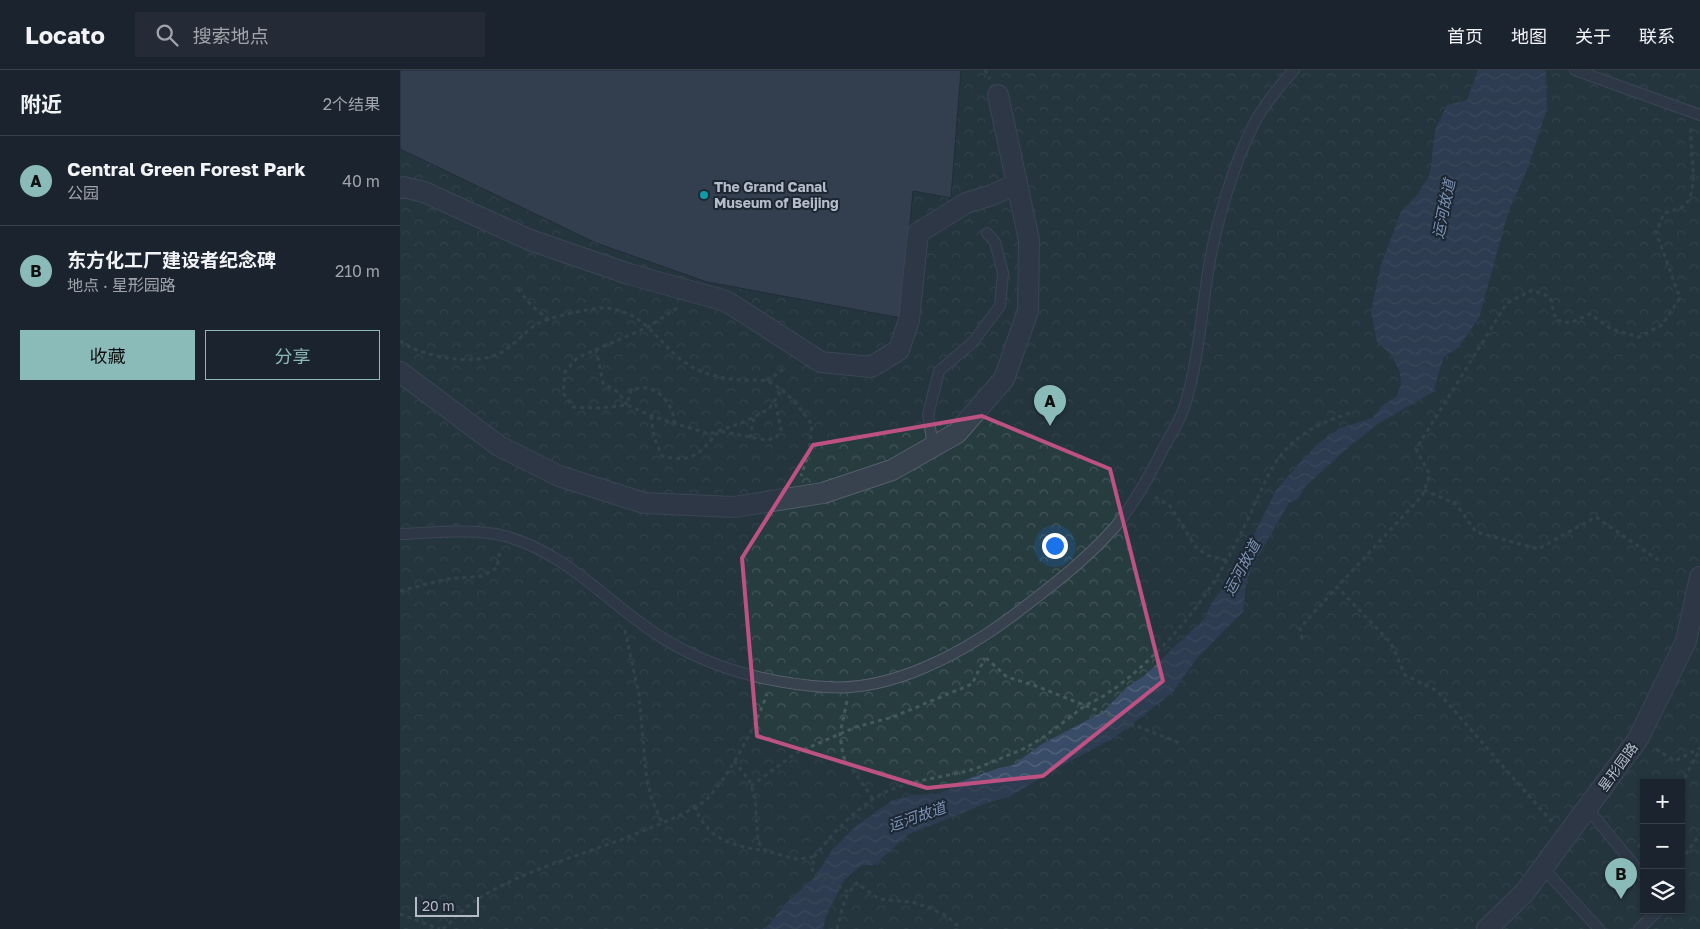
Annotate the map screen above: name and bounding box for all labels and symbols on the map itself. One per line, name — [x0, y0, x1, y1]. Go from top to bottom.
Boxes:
water label: 运河故道 — [1428, 176, 1458, 240]
place label: The Grand Canal Museum of Beijing — [714, 178, 839, 211]
marker: The Grand Canal Museum of Beijing — [698, 189, 710, 201]
pin: A — [1034, 385, 1066, 426]
your location — [1042, 533, 1068, 559]
water label: 运河故道 — [1219, 535, 1264, 598]
street label: 星形园路 — [1594, 739, 1641, 794]
water label: 运河故道 — [885, 797, 950, 834]
pin: B — [1605, 858, 1637, 899]
scale bar — [415, 894, 479, 917]

